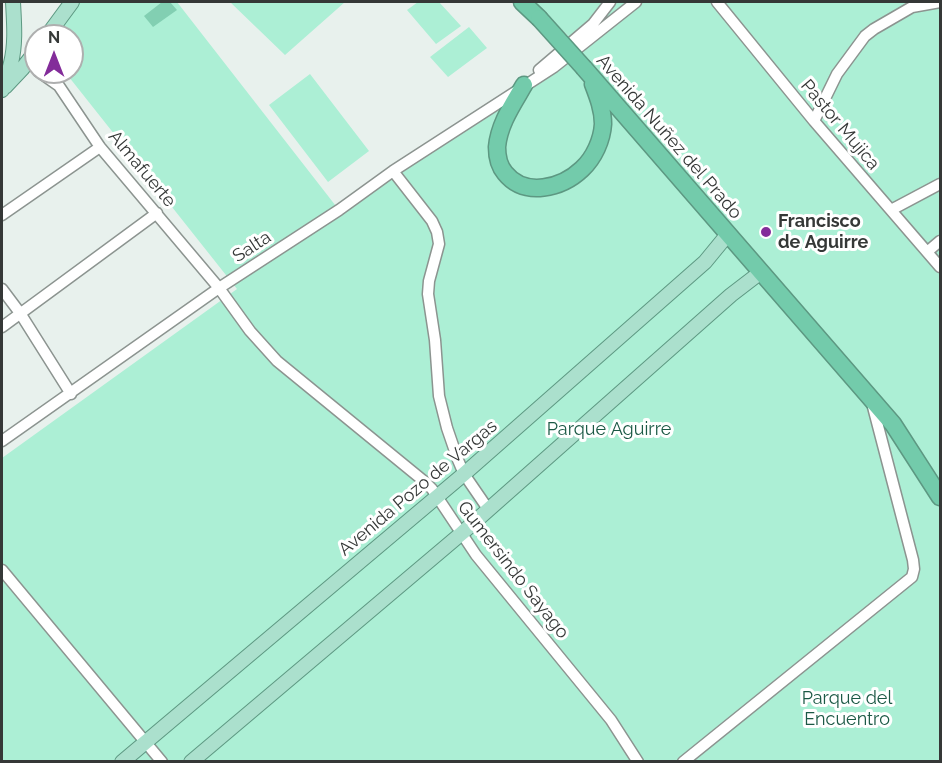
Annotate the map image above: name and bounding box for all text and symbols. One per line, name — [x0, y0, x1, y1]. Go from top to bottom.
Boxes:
north arrow — [24, 24, 84, 84]
text: N — [48, 28, 60, 47]
street label: Avenida Nuñez del Prado — [592, 50, 746, 224]
street label: Pastor Mujica — [796, 75, 884, 175]
street label: Almafuerte — [104, 126, 180, 212]
place label: Francisco de Aguirre — [778, 211, 868, 254]
marker: Francisco de Aguirre — [759, 225, 773, 239]
street label: Salta — [229, 227, 275, 267]
street label: Avenida Pozo de Vargas — [334, 415, 502, 561]
park label: Parque Aguirre — [547, 419, 671, 441]
street label: Gumersindo Sayago — [453, 497, 573, 643]
park label: Parque del Encuentro — [802, 688, 892, 730]

